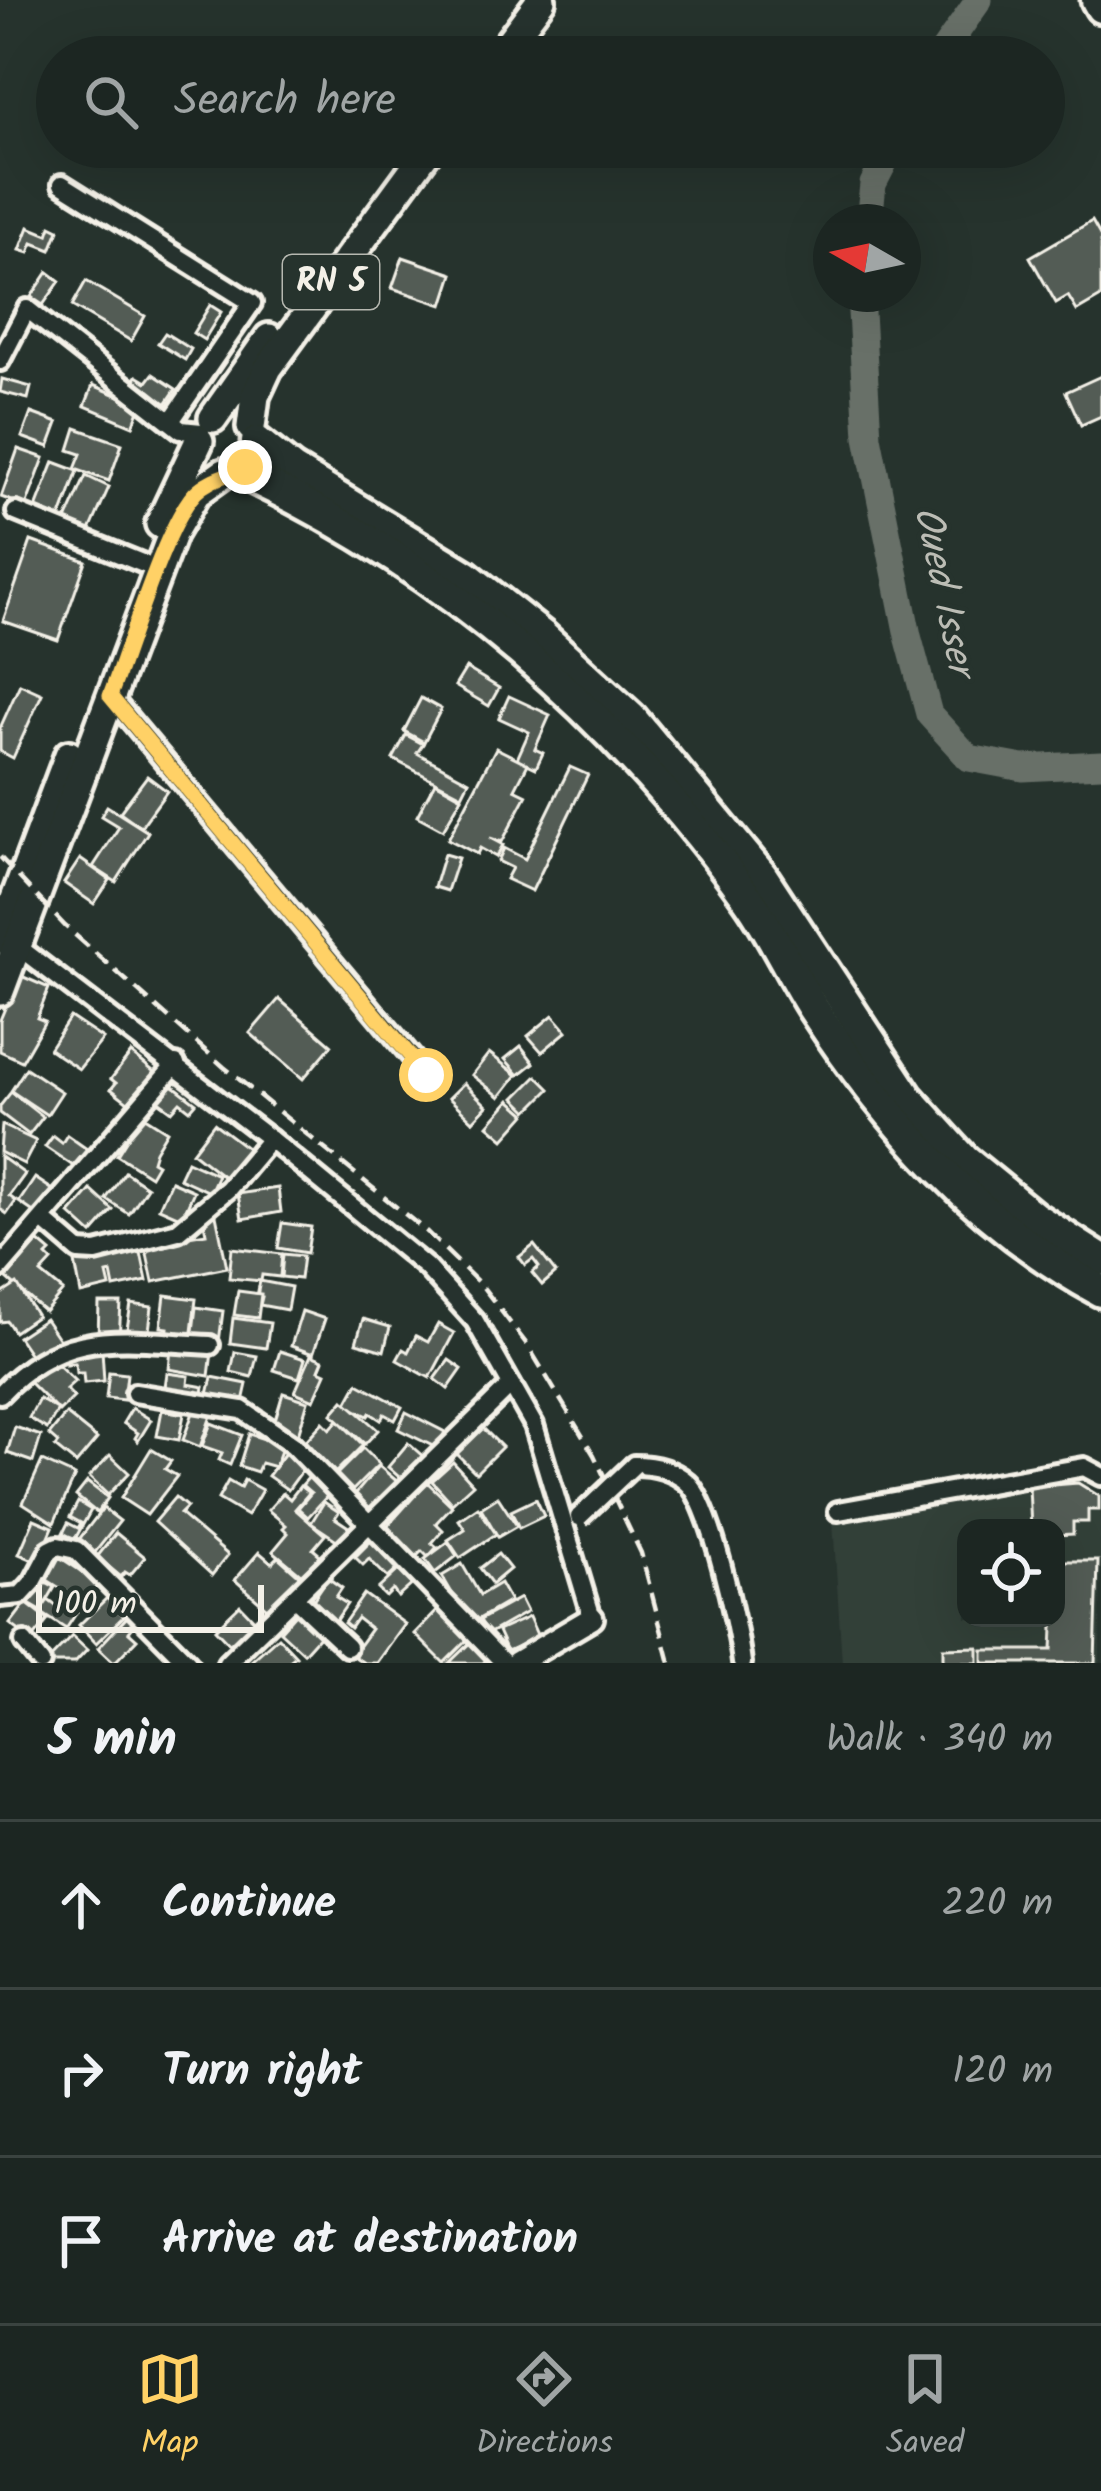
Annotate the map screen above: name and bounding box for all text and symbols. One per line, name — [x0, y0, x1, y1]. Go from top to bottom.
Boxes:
search box — [36, 36, 1065, 168]
text: Search here — [174, 66, 396, 138]
icon: search — [78, 69, 144, 135]
north arrow — [813, 204, 921, 312]
road number: RN 5 — [283, 255, 379, 309]
route end — [218, 440, 272, 494]
water label: Oued Isser — [894, 501, 992, 688]
route start — [399, 1048, 453, 1102]
map controls — [957, 1519, 1065, 1627]
button: locate — [957, 1519, 1065, 1627]
scale bar — [36, 1579, 264, 1632]
text: 100 m — [54, 1579, 137, 1632]
text: 5 min — [48, 1701, 177, 1782]
text: Walk · 340 m — [826, 1710, 1053, 1772]
text: Continue — [162, 1869, 336, 1941]
icon: ahead — [48, 1872, 114, 1938]
text: 220 m — [941, 1874, 1053, 1936]
text: Turn right — [162, 2037, 362, 2109]
icon: right — [48, 2040, 114, 2106]
text: 120 m — [952, 2042, 1053, 2104]
text: Arrive at destination — [162, 2205, 578, 2277]
icon: arrive — [48, 2208, 114, 2274]
tab: Map — [137, 2346, 203, 2471]
tab: Directions — [476, 2346, 613, 2471]
tab: Saved — [886, 2346, 964, 2471]

